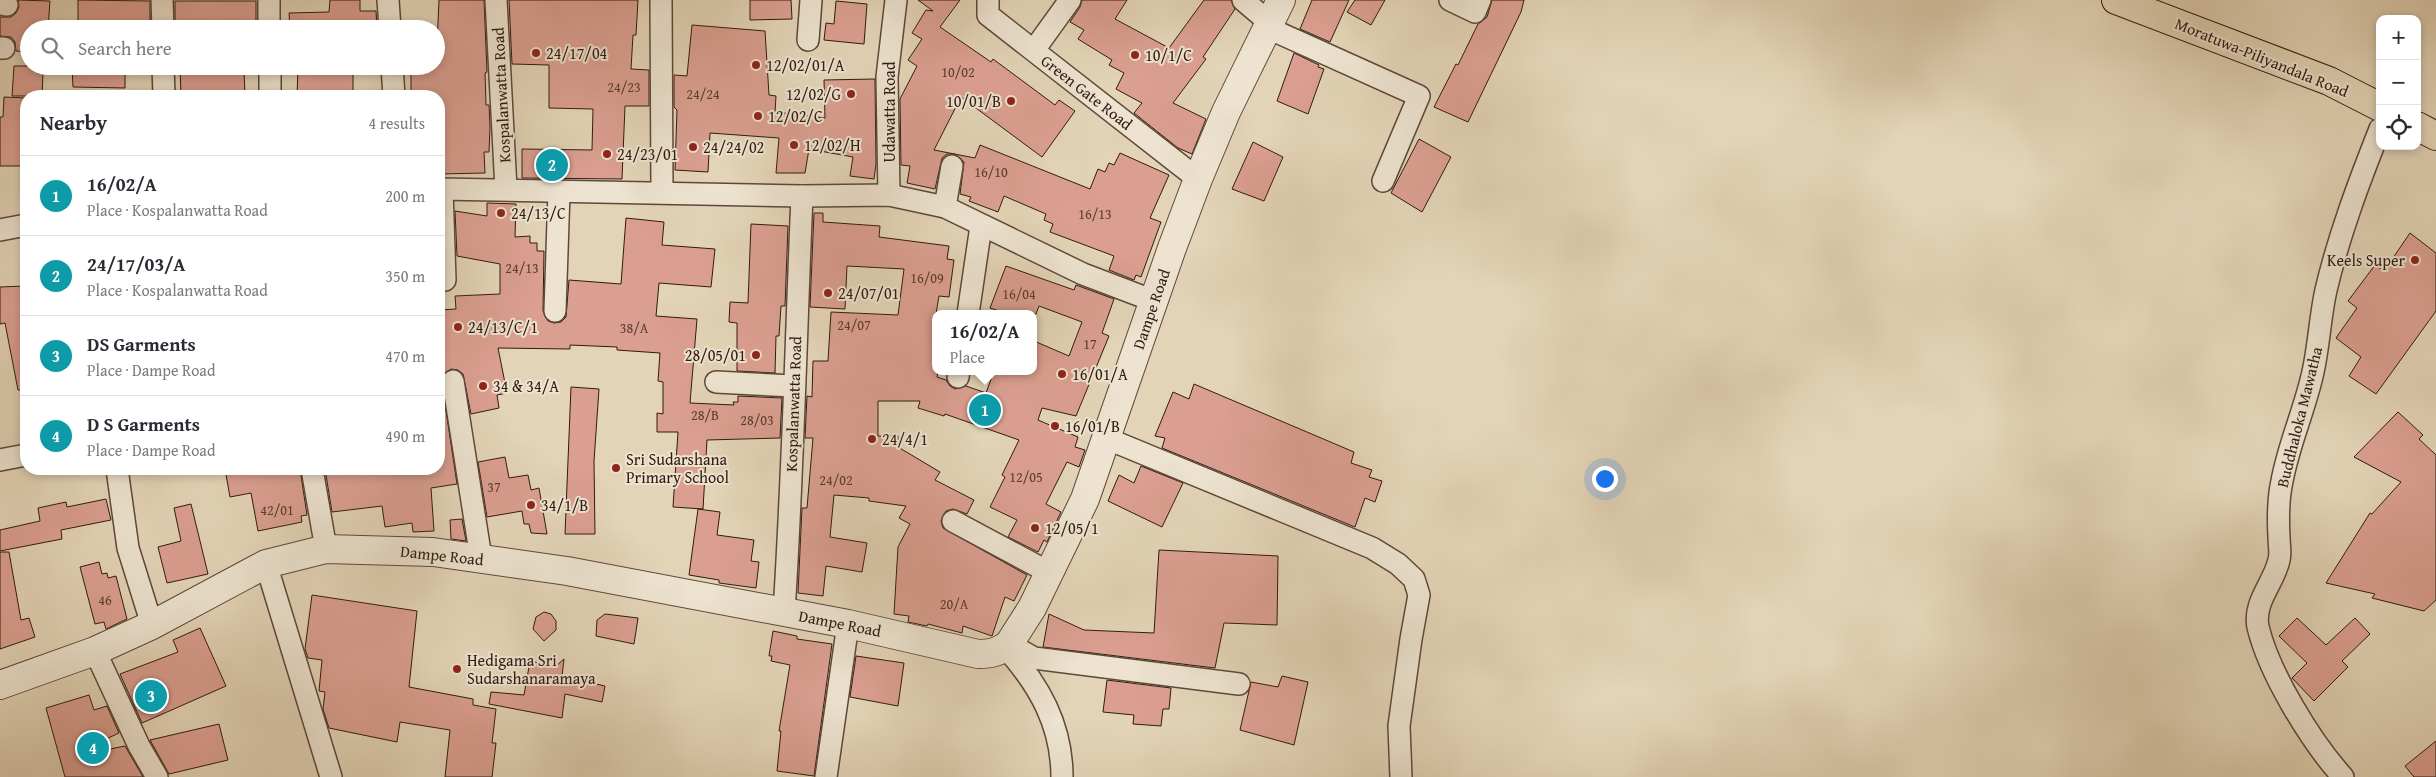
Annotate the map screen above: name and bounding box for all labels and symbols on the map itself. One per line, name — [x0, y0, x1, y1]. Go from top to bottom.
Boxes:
street label: Moratuwa-Piliyandala Road — [2172, 11, 2353, 103]
street label: Kospalanwatta Road — [485, 26, 517, 163]
place label: 24/17/04 — [546, 41, 608, 65]
place label: 10/1/C — [1145, 43, 1192, 67]
marker: 24/17/04 — [530, 47, 542, 59]
street label: Green Gate Road — [1036, 49, 1138, 136]
marker: 10/1/C — [1129, 49, 1141, 61]
place label: 12/02/01/A — [766, 53, 845, 77]
marker: 12/02/01/A — [750, 59, 762, 71]
street label: Udawatta Road — [877, 61, 901, 162]
house number: 10/02 — [941, 62, 975, 82]
house number: 24/23 — [607, 77, 641, 97]
place label: 12/02/G — [786, 82, 842, 106]
house number: 24/24 — [686, 84, 720, 104]
marker: 12/02/G — [845, 88, 857, 100]
place label: 10/01/B — [946, 89, 1001, 113]
marker: 10/01/B — [1005, 95, 1017, 107]
place label: 12/02/C — [768, 104, 823, 128]
marker: 12/02/C — [752, 110, 764, 122]
place label: 12/02/H — [804, 133, 861, 157]
place label: 24/24/02 — [703, 135, 764, 159]
marker: 12/02/H — [788, 139, 800, 151]
marker: 24/24/02 — [687, 141, 699, 153]
place label: 24/23/01 — [617, 142, 678, 166]
pin: 2 — [536, 146, 568, 184]
marker: 24/23/01 — [601, 148, 613, 160]
house number: 16/10 — [974, 162, 1008, 182]
place label: 24/13/C — [511, 201, 566, 225]
house number: 16/13 — [1078, 204, 1112, 224]
marker: 24/13/C — [495, 207, 507, 219]
place label: Keels Super — [2327, 248, 2405, 272]
marker: Keels Super — [2409, 254, 2421, 266]
house number: 24/13 — [505, 258, 539, 278]
street label: Dampe Road — [1126, 265, 1176, 352]
house number: 16/09 — [910, 268, 944, 288]
place label: 24/07/01 — [838, 281, 899, 305]
house number: 16/04 — [1002, 284, 1036, 304]
marker: 24/07/01 — [822, 287, 834, 299]
place label: 24/13/C/1 — [468, 315, 538, 339]
house number: 24/07 — [837, 315, 871, 335]
house number: 38/A — [620, 318, 649, 338]
marker: 24/13/C/1 — [452, 321, 464, 333]
house number: 17 — [1083, 334, 1097, 354]
street label: Kospalanwatta Road — [779, 335, 807, 472]
place label: 28/05/01 — [685, 343, 746, 367]
street label: Buddhaloka Mawatha — [2270, 344, 2328, 490]
marker: 28/05/01 — [750, 349, 762, 361]
place label: 16/01/A — [1072, 362, 1128, 386]
marker: 16/01/A — [1056, 368, 1068, 380]
place label: 34 & 34/A — [493, 374, 559, 398]
marker: 34 & 34/A — [477, 380, 489, 392]
pin: 1 — [969, 391, 1001, 429]
house number: 28/B — [691, 405, 719, 425]
house number: 28/03 — [740, 410, 774, 430]
place label: 16/01/B — [1065, 414, 1120, 438]
marker: 16/01/B — [1049, 420, 1061, 432]
place label: 24/4/1 — [882, 427, 928, 451]
marker: 24/4/1 — [866, 433, 878, 445]
place label: Sri Sudarshana Primary School — [626, 447, 729, 489]
marker: Sri Sudarshana Primary School — [610, 462, 622, 474]
your location — [1592, 466, 1618, 492]
house number: 12/05 — [1009, 467, 1043, 487]
house number: 24/02 — [819, 470, 853, 490]
house number: 37 — [487, 477, 501, 497]
place label: 34/1/B — [541, 493, 588, 517]
marker: 34/1/B — [525, 499, 537, 511]
house number: 42/01 — [260, 500, 294, 520]
place label: 12/05/1 — [1045, 516, 1099, 540]
marker: 12/05/1 — [1029, 522, 1041, 534]
street label: Dampe Road — [399, 539, 485, 571]
house number: 46 — [98, 590, 112, 610]
house number: 20/A — [940, 594, 969, 614]
street label: Dampe Road — [797, 603, 884, 643]
place label: Hedigama Sri Sudarshanaramaya — [467, 648, 596, 690]
marker: Hedigama Sri Sudarshanaramaya — [451, 663, 463, 675]
pin: 3 — [135, 677, 167, 715]
pin: 4 — [77, 729, 109, 767]

